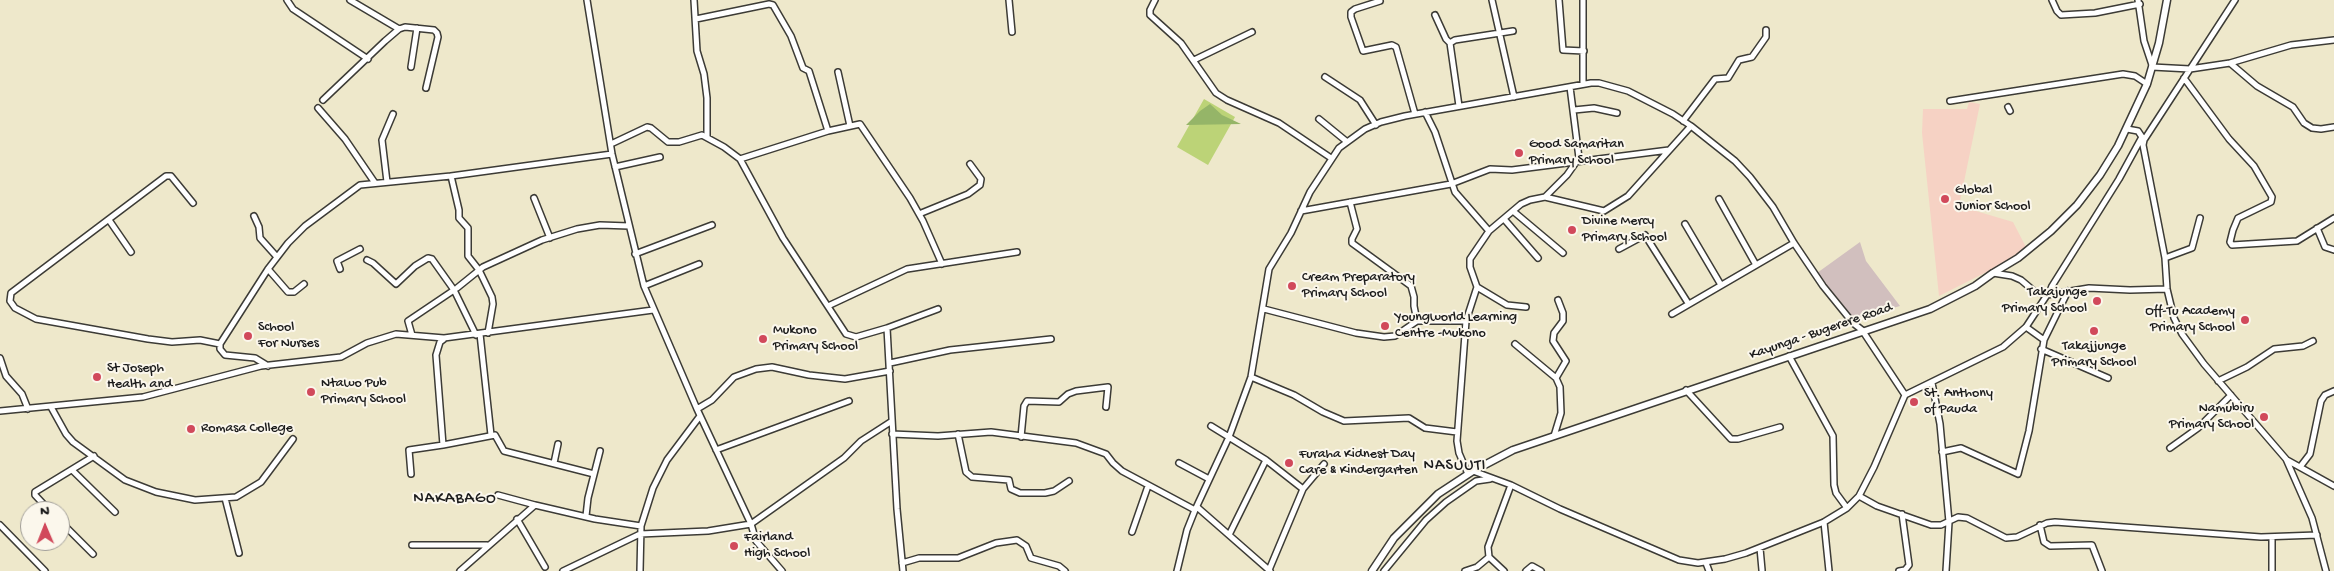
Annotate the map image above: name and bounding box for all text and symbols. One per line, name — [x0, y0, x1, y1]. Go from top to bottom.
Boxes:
place label: Good Samaritan Primary School — [1529, 137, 1624, 170]
marker: Good Samaritan Primary School — [1513, 147, 1525, 159]
place label: Global Junior School — [1955, 183, 2031, 216]
marker: Global Junior School — [1939, 193, 1951, 205]
place label: Divine Mercy Primary School — [1582, 214, 1667, 246]
marker: Divine Mercy Primary School — [1566, 224, 1578, 236]
place label: Cream Preparatory Primary School — [1302, 270, 1415, 302]
marker: Cream Preparatory Primary School — [1286, 280, 1298, 292]
place label: Takajunge Primary School — [2002, 285, 2087, 318]
marker: Takajunge Primary School — [2091, 295, 2103, 307]
street label: Kayunga - Bugerere Road — [1748, 300, 1894, 364]
place label: Off-Tu Academy Primary School — [2145, 304, 2235, 336]
place label: Youngworld Learning Centre -Mukono — [1395, 310, 1517, 342]
marker: Off-Tu Academy Primary School — [2239, 314, 2251, 326]
place label: School For Nurses — [258, 320, 319, 352]
marker: Youngworld Learning Centre -Mukono — [1379, 320, 1391, 332]
place label: Mukono Primary School — [773, 323, 858, 356]
marker: Takajjunge Primary School — [2088, 325, 2100, 337]
marker: School For Nurses — [242, 330, 254, 342]
marker: Mukono Primary School — [757, 333, 769, 345]
place label: Takajjunge Primary School — [2052, 339, 2136, 372]
place label: St Joseph Health and — [107, 361, 172, 394]
marker: St Joseph Health and — [91, 371, 103, 383]
place label: Ntawo Pub Primary School — [321, 376, 406, 408]
marker: Ntawo Pub Primary School — [305, 386, 317, 398]
place label: St. Anthony of Pauda — [1924, 386, 1993, 418]
marker: St. Anthony of Pauda — [1908, 396, 1920, 408]
place label: Namubiru Primary School — [2169, 401, 2254, 434]
marker: Namubiru Primary School — [2258, 411, 2270, 423]
place label: Romasa College — [201, 421, 293, 437]
marker: Romasa College — [185, 423, 197, 435]
place label: Furaha Kidnest Day Care & Kindergarten — [1299, 447, 1418, 480]
marker: Furaha Kidnest Day Care & Kindergarten — [1283, 457, 1295, 469]
district label: NASUUTI — [1423, 457, 1487, 477]
district label: NAKABAGO — [412, 490, 498, 510]
north arrow — [20, 501, 70, 551]
text: N — [40, 503, 49, 520]
place label: Fairland High School — [744, 530, 810, 562]
marker: Fairland High School — [728, 540, 740, 552]

